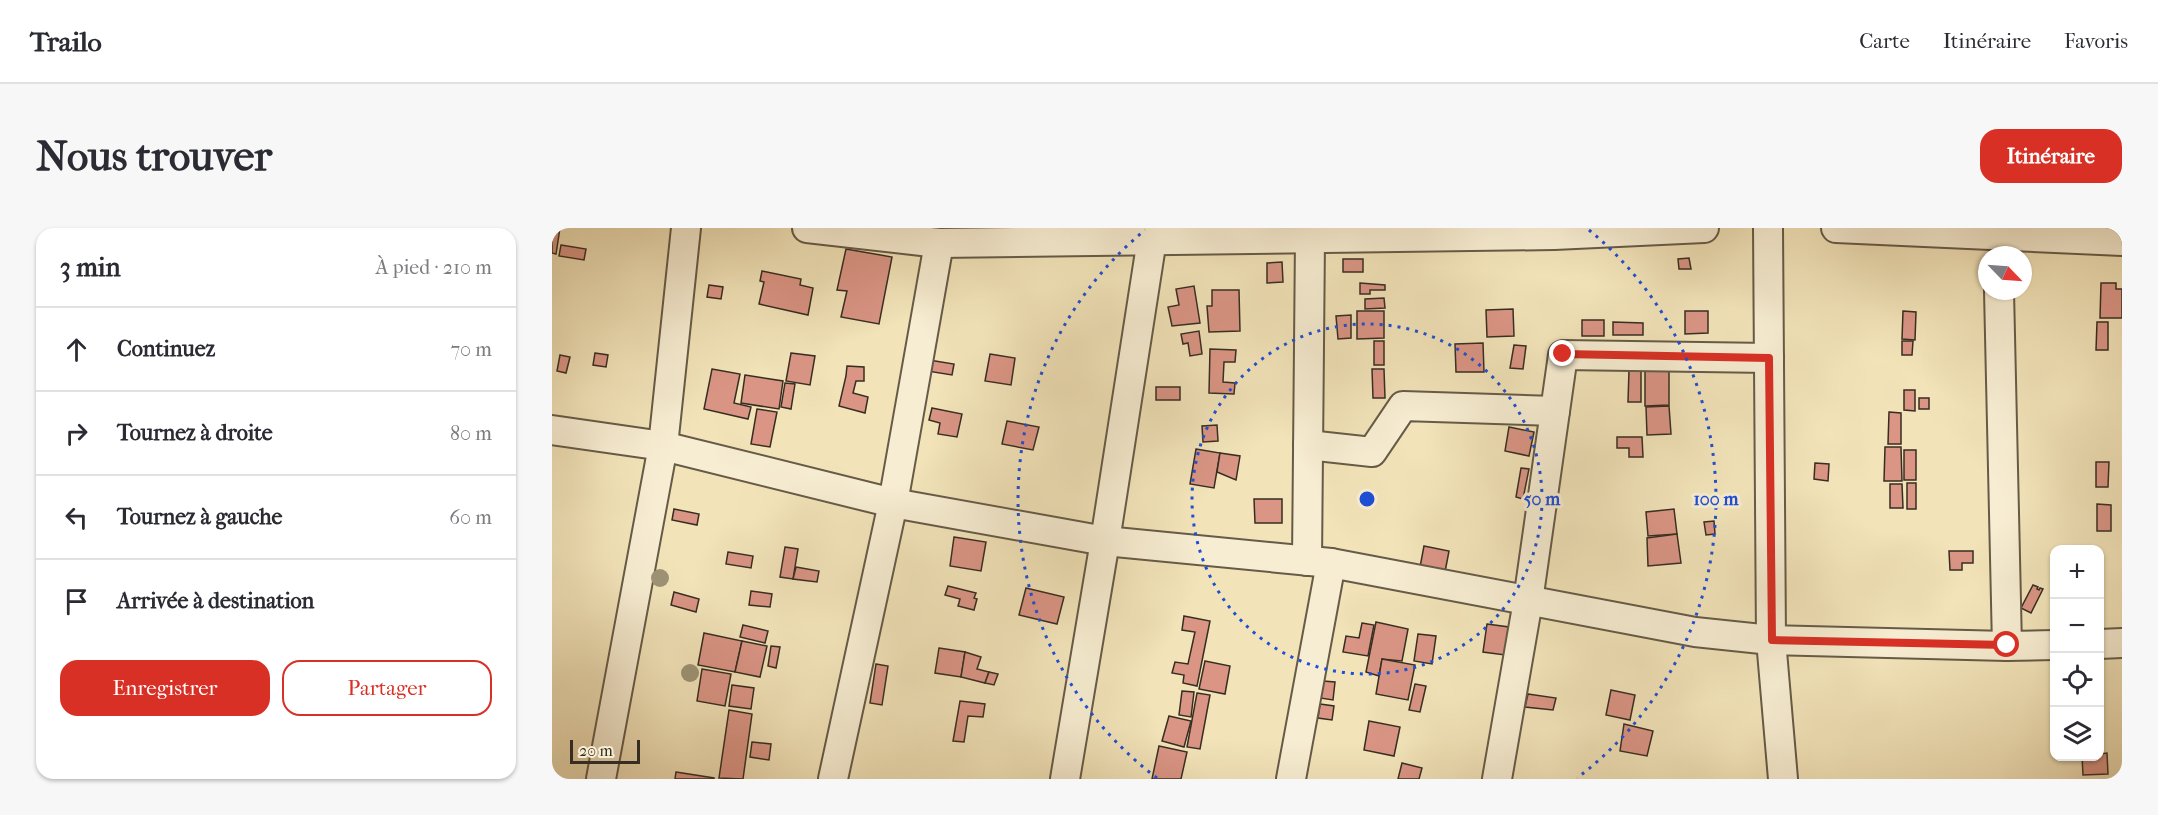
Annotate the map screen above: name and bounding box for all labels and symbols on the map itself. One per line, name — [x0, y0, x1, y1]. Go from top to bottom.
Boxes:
north arrow — [1978, 246, 2032, 300]
route end — [1549, 340, 1575, 366]
centre of rings — [1357, 489, 1377, 509]
text: 50 m — [1524, 489, 1561, 510]
text: 100 m — [1693, 489, 1740, 510]
route start — [1993, 631, 2019, 657]
scale bar — [570, 737, 640, 764]

